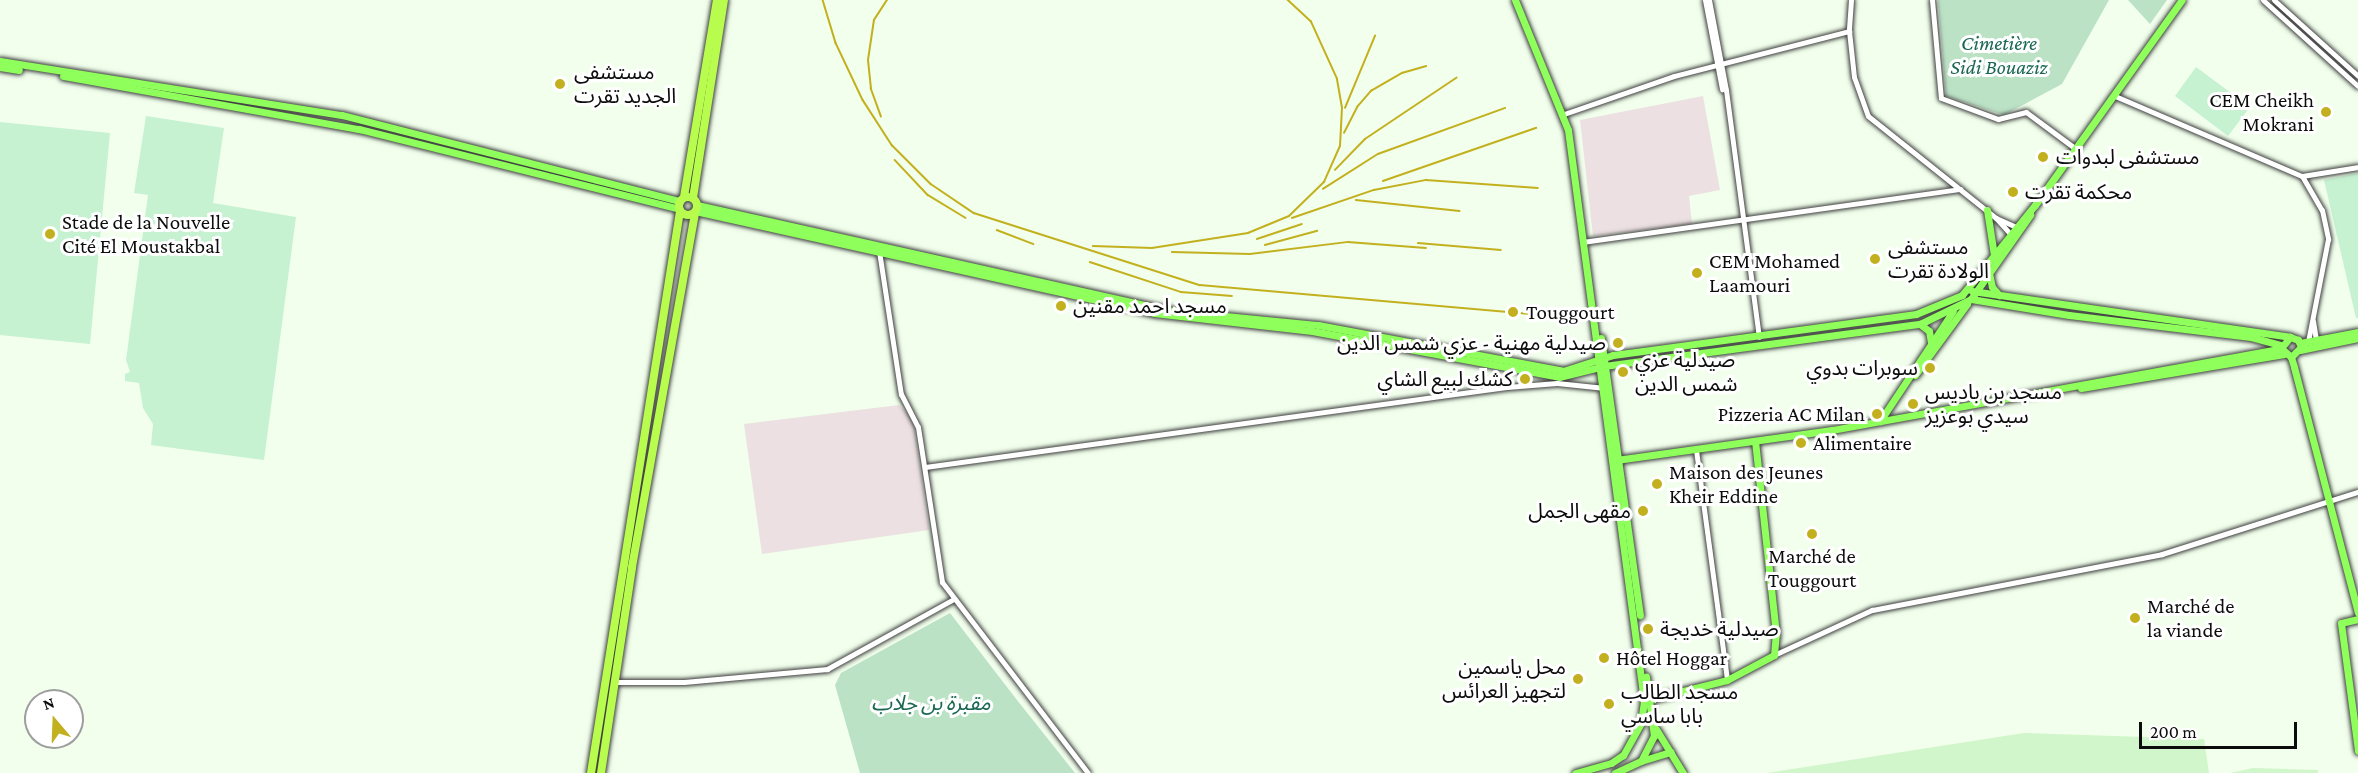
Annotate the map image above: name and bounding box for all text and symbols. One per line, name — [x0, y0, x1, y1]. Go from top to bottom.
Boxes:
park label: Cimetière Sidi Bouaziz — [1950, 30, 2048, 80]
place label: مستشفى الجديد تقرت — [574, 59, 676, 109]
marker: مستشفى الجديد تقرت — [551, 75, 569, 93]
place label: CEM Cheikh Mokrani — [2209, 87, 2314, 137]
marker: CEM Cheikh Mokrani — [2319, 105, 2333, 119]
place label: مستشفى لبدوات — [2056, 144, 2199, 170]
marker: مستشفى لبدوات — [2034, 148, 2052, 166]
place label: محكمة تقرت — [2025, 179, 2132, 205]
marker: محكمة تقرت — [2006, 185, 2020, 199]
place label: Stade de la Nouvelle Cité El Moustakbal — [62, 209, 230, 259]
marker: Stade de la Nouvelle Cité El Moustakbal — [43, 227, 57, 241]
place label: مستشفى الولادة تقرت — [1888, 234, 1989, 284]
place label: CEM Mohamed Laamouri — [1709, 248, 1840, 298]
marker: مستشفى الولادة تقرت — [1866, 250, 1884, 268]
marker: CEM Mohamed Laamouri — [1690, 266, 1704, 280]
place label: مسجد احمد مقنين — [1073, 293, 1227, 319]
marker: مسجد احمد مقنين — [1054, 299, 1068, 313]
place label: Touggourt — [1526, 299, 1614, 325]
marker: Touggourt — [1504, 303, 1522, 321]
place label: صيدلية مهنية - عزي شمس الدين — [1337, 330, 1606, 356]
marker: صيدلية مهنية - عزي شمس الدين — [1611, 336, 1625, 350]
place label: صيدلية عزي شمس الدين — [1635, 347, 1737, 397]
place label: سوبرات بدوي — [1806, 355, 1918, 381]
marker: سوبرات بدوي — [1923, 361, 1937, 375]
marker: صيدلية عزي شمس الدين — [1616, 365, 1630, 379]
place label: كشك لبيع الشاي — [1377, 366, 1513, 392]
marker: كشك لبيع الشاي — [1518, 372, 1532, 386]
place label: مسجد بن باديس سيدي بوعزيز — [1925, 379, 2062, 429]
marker: مسجد بن باديس سيدي بوعزيز — [1906, 397, 1920, 411]
place label: Pizzeria AC Milan — [1718, 401, 1865, 427]
marker: Pizzeria AC Milan — [1870, 407, 1884, 421]
place label: Alimentaire — [1813, 430, 1912, 456]
marker: Alimentaire — [1794, 436, 1808, 450]
place label: Maison des Jeunes Kheir Eddine — [1669, 459, 1823, 509]
marker: Maison des Jeunes Kheir Eddine — [1650, 477, 1664, 491]
place label: مقهى الجمل — [1528, 498, 1631, 524]
marker: مقهى الجمل — [1636, 504, 1650, 518]
marker: Marché de Touggourt — [1805, 527, 1819, 541]
place label: Marché de Touggourt — [1768, 543, 1856, 593]
place label: Marché de la viande — [2147, 593, 2235, 643]
marker: Marché de la viande — [2128, 611, 2142, 625]
place label: صيدلية خديجة — [1660, 616, 1779, 642]
marker: صيدلية خديجة — [1641, 622, 1655, 636]
place label: Hôtel Hoggar — [1616, 645, 1727, 671]
marker: Hôtel Hoggar — [1597, 651, 1611, 665]
place label: محل ياسمين لتجهيز العرائس — [1442, 654, 1566, 704]
marker: محل ياسمين لتجهيز العرائس — [1571, 672, 1585, 686]
place label: مسجد الطالب بابا ساسي — [1621, 679, 1738, 729]
north arrow — [24, 689, 84, 749]
park label: مقبرة بن جلاب — [871, 690, 991, 716]
text: N — [41, 694, 57, 713]
marker: مسجد الطالب بابا ساسي — [1602, 697, 1616, 711]
scale bar — [2142, 710, 2300, 748]
text: 200 m — [2150, 722, 2197, 742]

